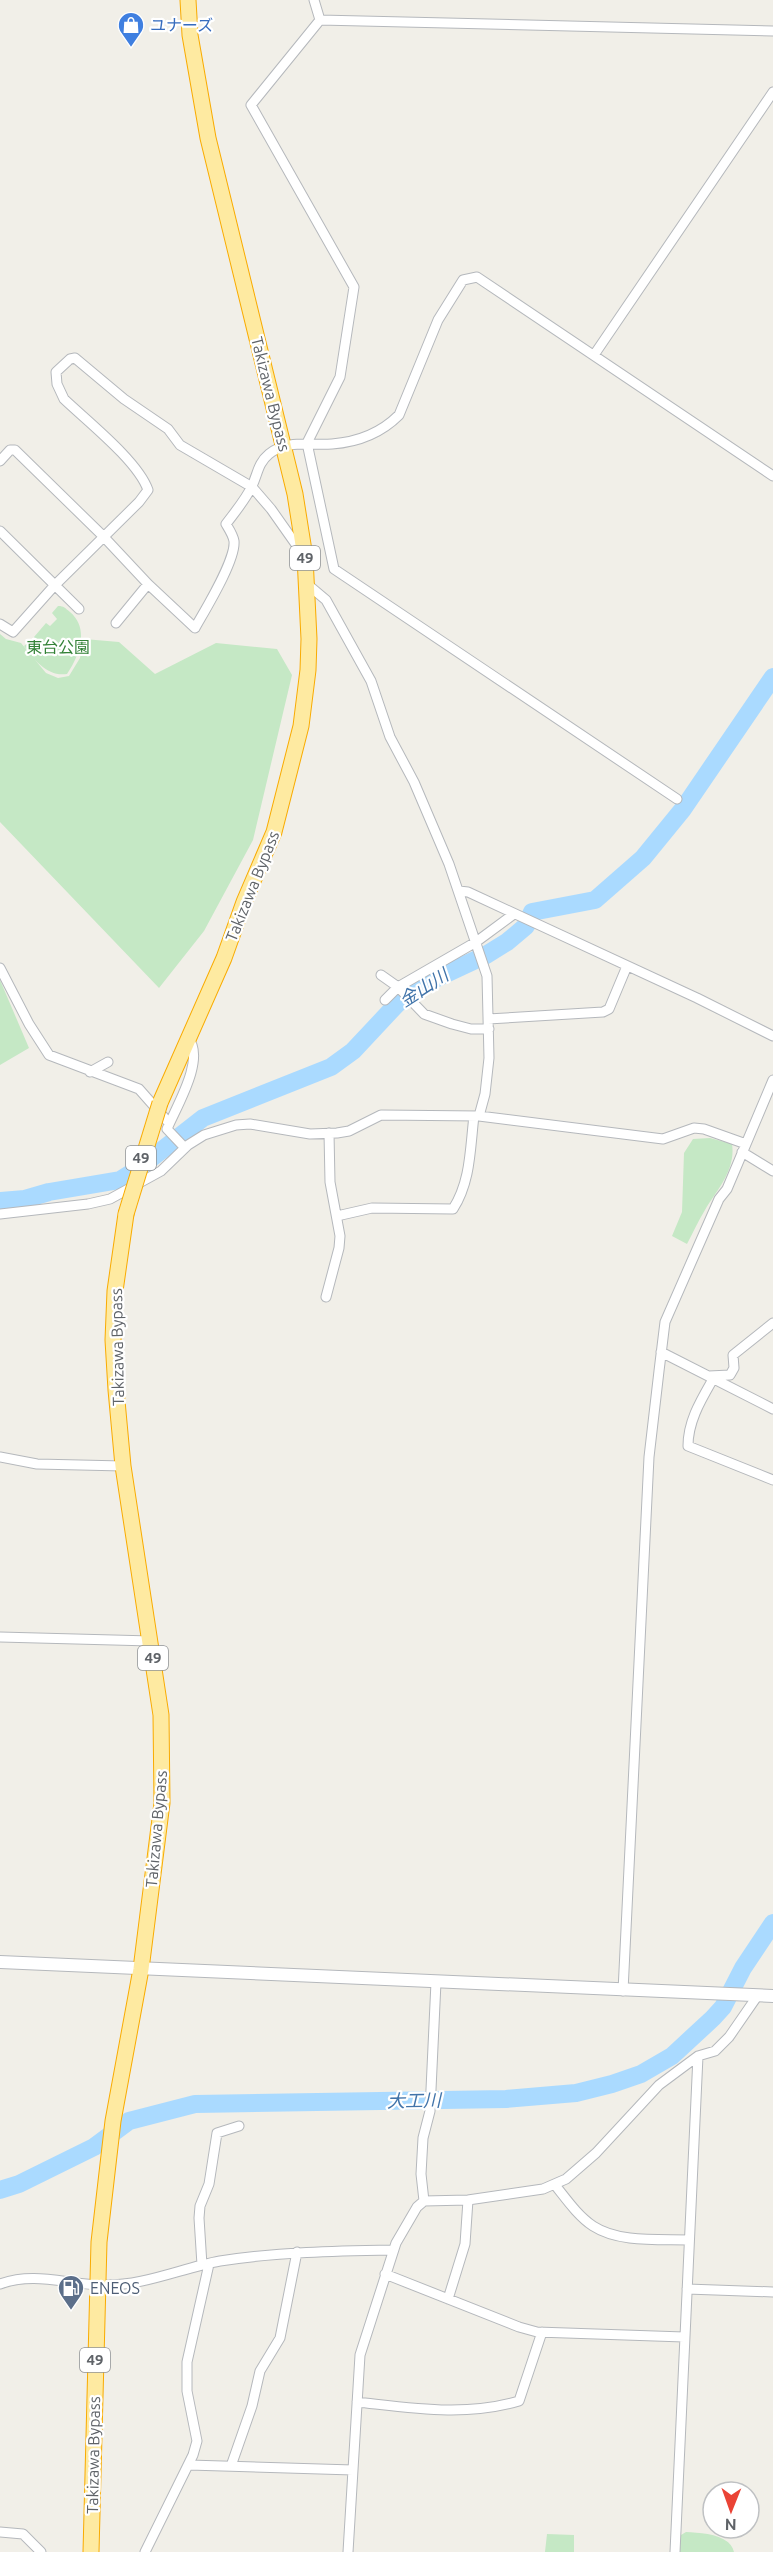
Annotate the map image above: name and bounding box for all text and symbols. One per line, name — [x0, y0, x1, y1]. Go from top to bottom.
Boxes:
shop icon: ユナーズ — [116, 10, 146, 48]
place label: ユナーズ — [150, 16, 213, 34]
street label: Takizawa Bypass — [248, 335, 294, 453]
road number: 49 — [290, 546, 320, 570]
park label: 東台公園 — [26, 638, 90, 656]
street label: Takizawa Bypass — [222, 828, 282, 944]
water label: 金山川 — [395, 963, 453, 1010]
road number: 49 — [126, 1146, 156, 1170]
street label: Takizawa Bypass — [107, 1288, 127, 1406]
road number: 49 — [138, 1646, 168, 1670]
street label: Takizawa Bypass — [142, 1770, 170, 1888]
water label: 大工川 — [387, 2089, 443, 2110]
fuel station icon: ENEOS — [56, 2273, 86, 2311]
place label: ENEOS — [90, 2279, 140, 2297]
road number: 49 — [80, 2348, 110, 2372]
street label: Takizawa Bypass — [83, 2396, 103, 2514]
north arrow — [701, 2480, 761, 2540]
text: N — [725, 2516, 737, 2534]

